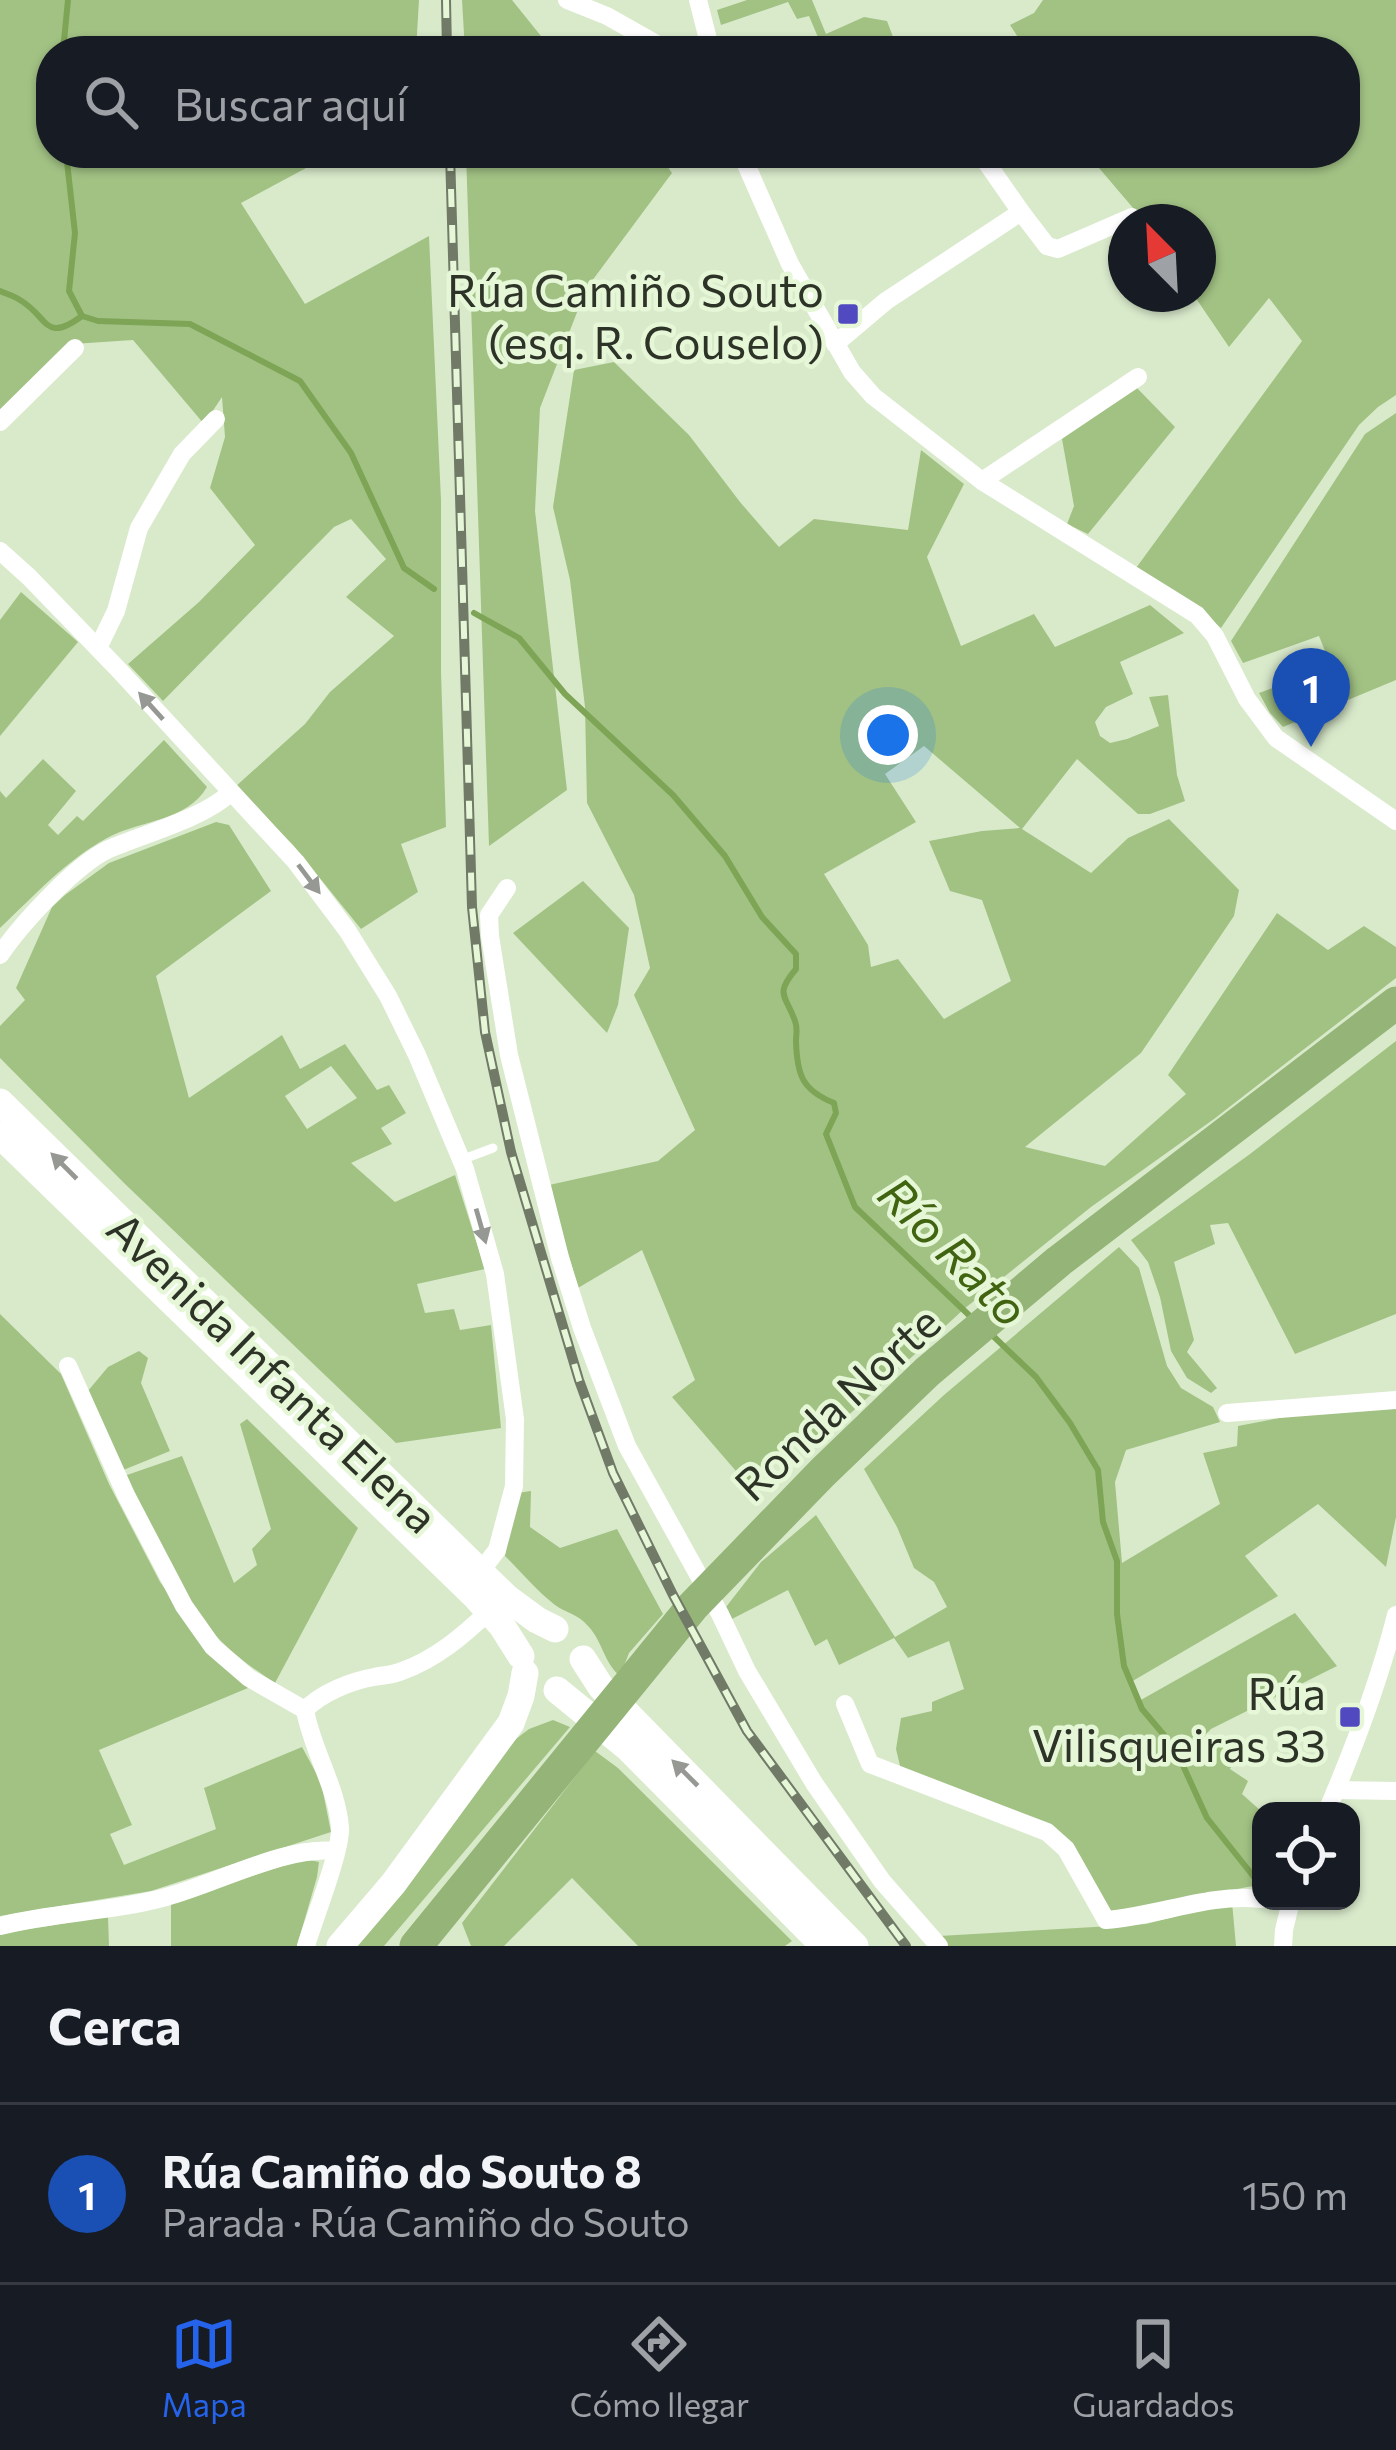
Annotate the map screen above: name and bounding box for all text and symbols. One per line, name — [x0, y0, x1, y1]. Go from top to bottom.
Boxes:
search box — [36, 36, 1360, 168]
icon: search — [78, 69, 144, 135]
text: Buscar aquí — [174, 75, 408, 130]
north arrow — [1108, 204, 1216, 312]
place label: Rúa Camiño Souto (esq. R. Couselo) — [447, 261, 824, 368]
marker: Rúa Camiño Souto (esq. R. Couselo) — [835, 301, 861, 327]
pin: 1 — [1272, 648, 1350, 747]
one-way arrow — [138, 692, 165, 721]
your location — [858, 705, 918, 765]
one-way arrow — [296, 863, 320, 895]
one-way arrow — [50, 1152, 78, 1180]
water label: Río Rato — [868, 1163, 1042, 1337]
street label: Avenida Infanta Elena — [97, 1199, 451, 1543]
one-way arrow — [473, 1208, 492, 1245]
street label: Ronda Norte — [722, 1293, 950, 1511]
place label: Rúa Vilisqueiras 33 — [1032, 1664, 1326, 1771]
marker: Rúa Vilisqueiras 33 — [1337, 1704, 1363, 1730]
one-way arrow — [671, 1759, 700, 1787]
map controls — [1252, 1802, 1360, 1910]
button: locate — [1252, 1802, 1360, 1910]
text: Cerca — [48, 1993, 182, 2056]
text: Rúa Camiño do Souto 8 — [162, 2142, 642, 2197]
text: 1 — [78, 2170, 96, 2218]
text: 150 m — [1242, 2170, 1348, 2218]
text: Parada · Rúa Camiño do Souto — [162, 2197, 690, 2245]
tab: Mapa — [161, 2311, 247, 2424]
tab: Cómo llegar — [570, 2311, 749, 2424]
tab: Guardados — [1072, 2311, 1234, 2424]

